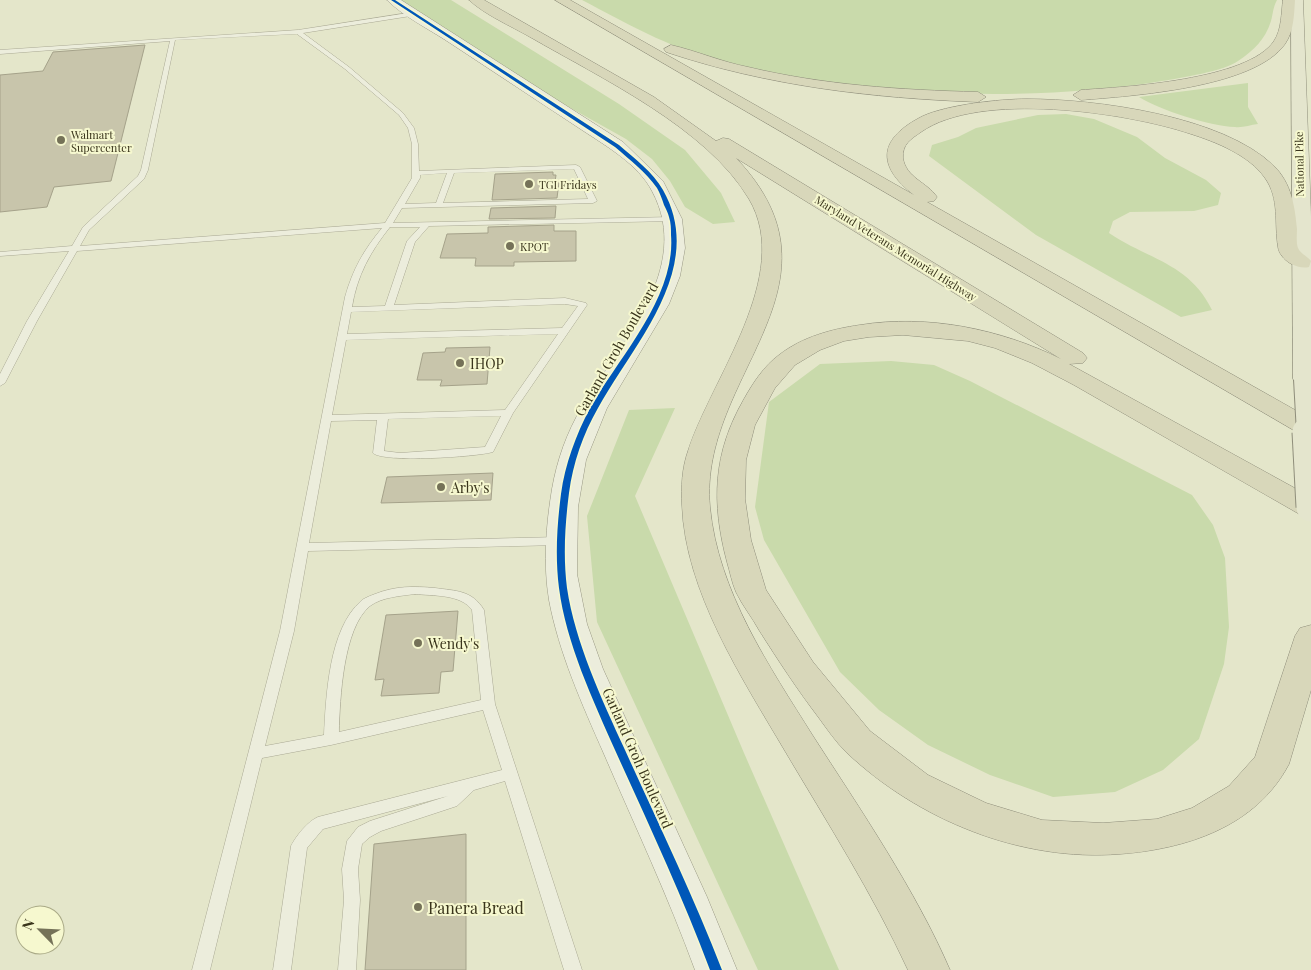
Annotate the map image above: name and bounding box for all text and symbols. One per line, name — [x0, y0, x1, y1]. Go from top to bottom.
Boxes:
place label: Walmart Supercenter — [70, 127, 132, 155]
street label: National Pike — [1291, 131, 1307, 197]
marker: Walmart Supercenter — [55, 134, 67, 146]
place label: TGI Fridays — [539, 177, 597, 192]
marker: TGI Fridays — [523, 178, 535, 190]
street label: Maryland Veterans Memorial Highway — [812, 192, 980, 304]
place label: KPOT — [520, 239, 549, 254]
marker: KPOT — [504, 240, 516, 252]
street label: Garland Groh Boulevard — [570, 278, 662, 420]
place label: IHOP — [470, 354, 504, 373]
marker: IHOP — [454, 357, 466, 369]
place label: Arby's — [450, 478, 490, 497]
marker: Arby's — [435, 481, 447, 493]
place label: Wendy's — [427, 634, 479, 653]
marker: Wendy's — [412, 637, 424, 649]
street label: Garland Groh Boulevard — [598, 685, 678, 831]
place label: Panera Bread — [428, 897, 524, 918]
marker: Panera Bread — [412, 901, 424, 913]
north arrow — [15, 905, 65, 955]
text: N — [17, 916, 38, 933]

